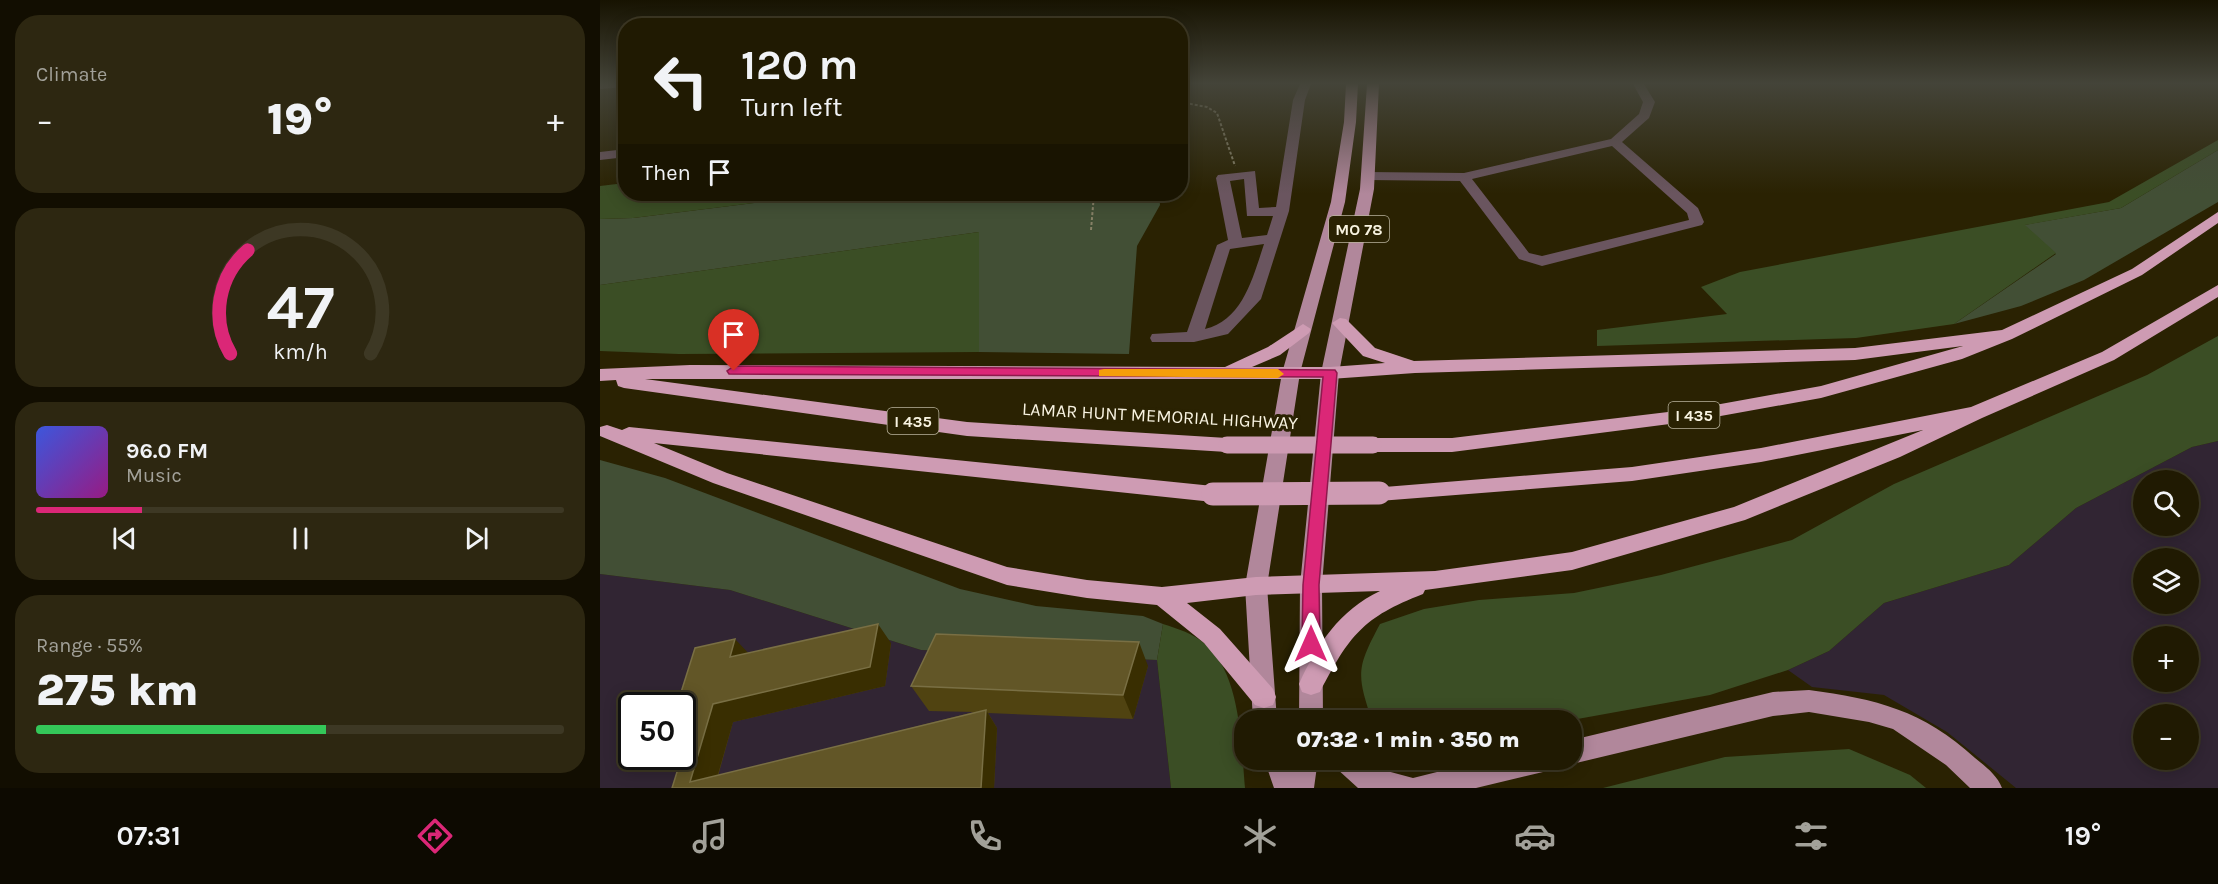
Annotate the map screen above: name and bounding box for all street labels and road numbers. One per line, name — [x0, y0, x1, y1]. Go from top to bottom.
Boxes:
road number: MO 78 — [1329, 216, 1389, 242]
street label: LAMAR HUNT MEMORIAL HIGHWAY — [1021, 398, 1299, 434]
road number: I 435 — [1668, 402, 1720, 428]
road number: I 435 — [888, 408, 938, 434]

